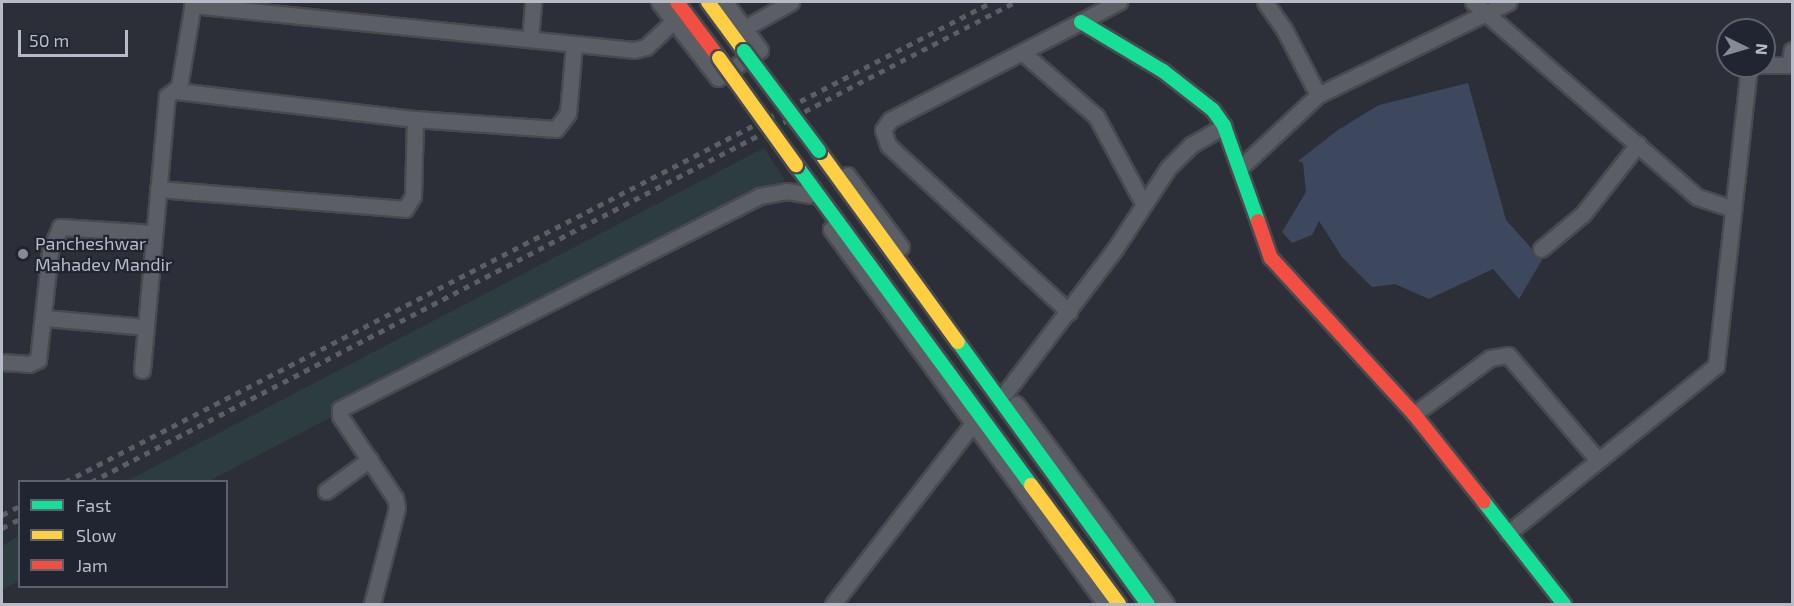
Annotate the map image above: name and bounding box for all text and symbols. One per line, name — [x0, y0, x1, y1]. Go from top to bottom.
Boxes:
scale bar — [21, 18, 130, 56]
north arrow — [1716, 18, 1776, 78]
text: 50 m — [29, 29, 69, 51]
text: N — [1752, 43, 1772, 56]
place label: Pancheshwar Mahadev Mandir — [35, 233, 173, 276]
marker: Pancheshwar Mahadev Mandir — [16, 247, 30, 261]
legend — [18, 480, 228, 588]
text: Fast — [76, 494, 111, 516]
text: Slow — [76, 524, 116, 546]
text: Jam — [76, 554, 108, 576]

